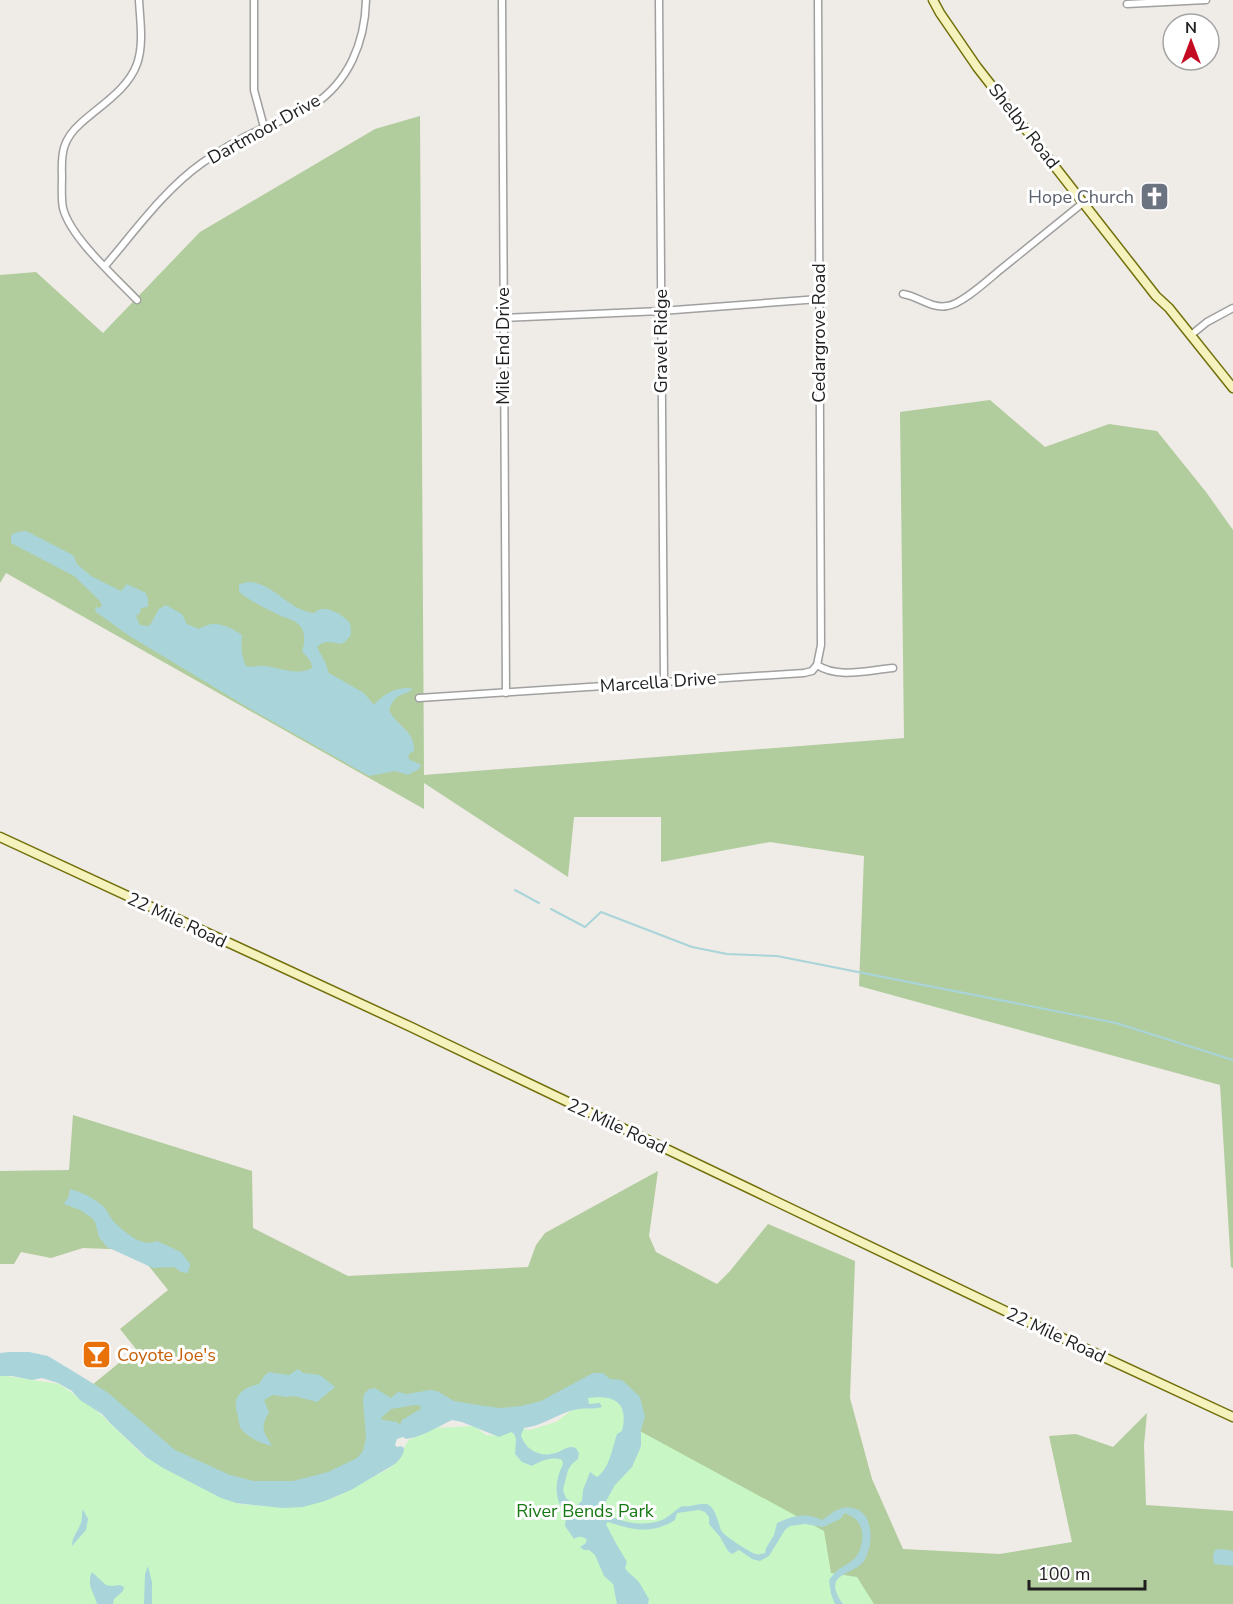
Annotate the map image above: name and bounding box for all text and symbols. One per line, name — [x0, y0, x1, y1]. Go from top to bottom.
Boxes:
north arrow — [1161, 12, 1221, 72]
text: N — [1185, 17, 1197, 39]
street label: Shelby Road — [983, 78, 1065, 174]
street label: Dartmoor Drive — [203, 88, 325, 170]
church icon: Hope Church — [1139, 181, 1171, 213]
place label: Hope Church — [1028, 185, 1134, 209]
street label: Cedargrove Road — [807, 263, 831, 403]
street label: Mile End Drive — [491, 287, 515, 405]
street label: Gravel Ridge — [649, 289, 673, 393]
street label: Marcella Drive — [599, 666, 717, 698]
street label: 22 Mile Road — [123, 886, 231, 954]
street label: 22 Mile Road — [563, 1092, 671, 1160]
street label: 22 Mile Road — [1002, 1301, 1110, 1369]
bar icon: Coyote Joe's — [80, 1339, 112, 1371]
place label: Coyote Joe's — [117, 1343, 216, 1367]
park label: River Bends Park — [516, 1499, 655, 1523]
scale bar — [1029, 1553, 1144, 1591]
text: 100 m — [1038, 1562, 1090, 1586]

